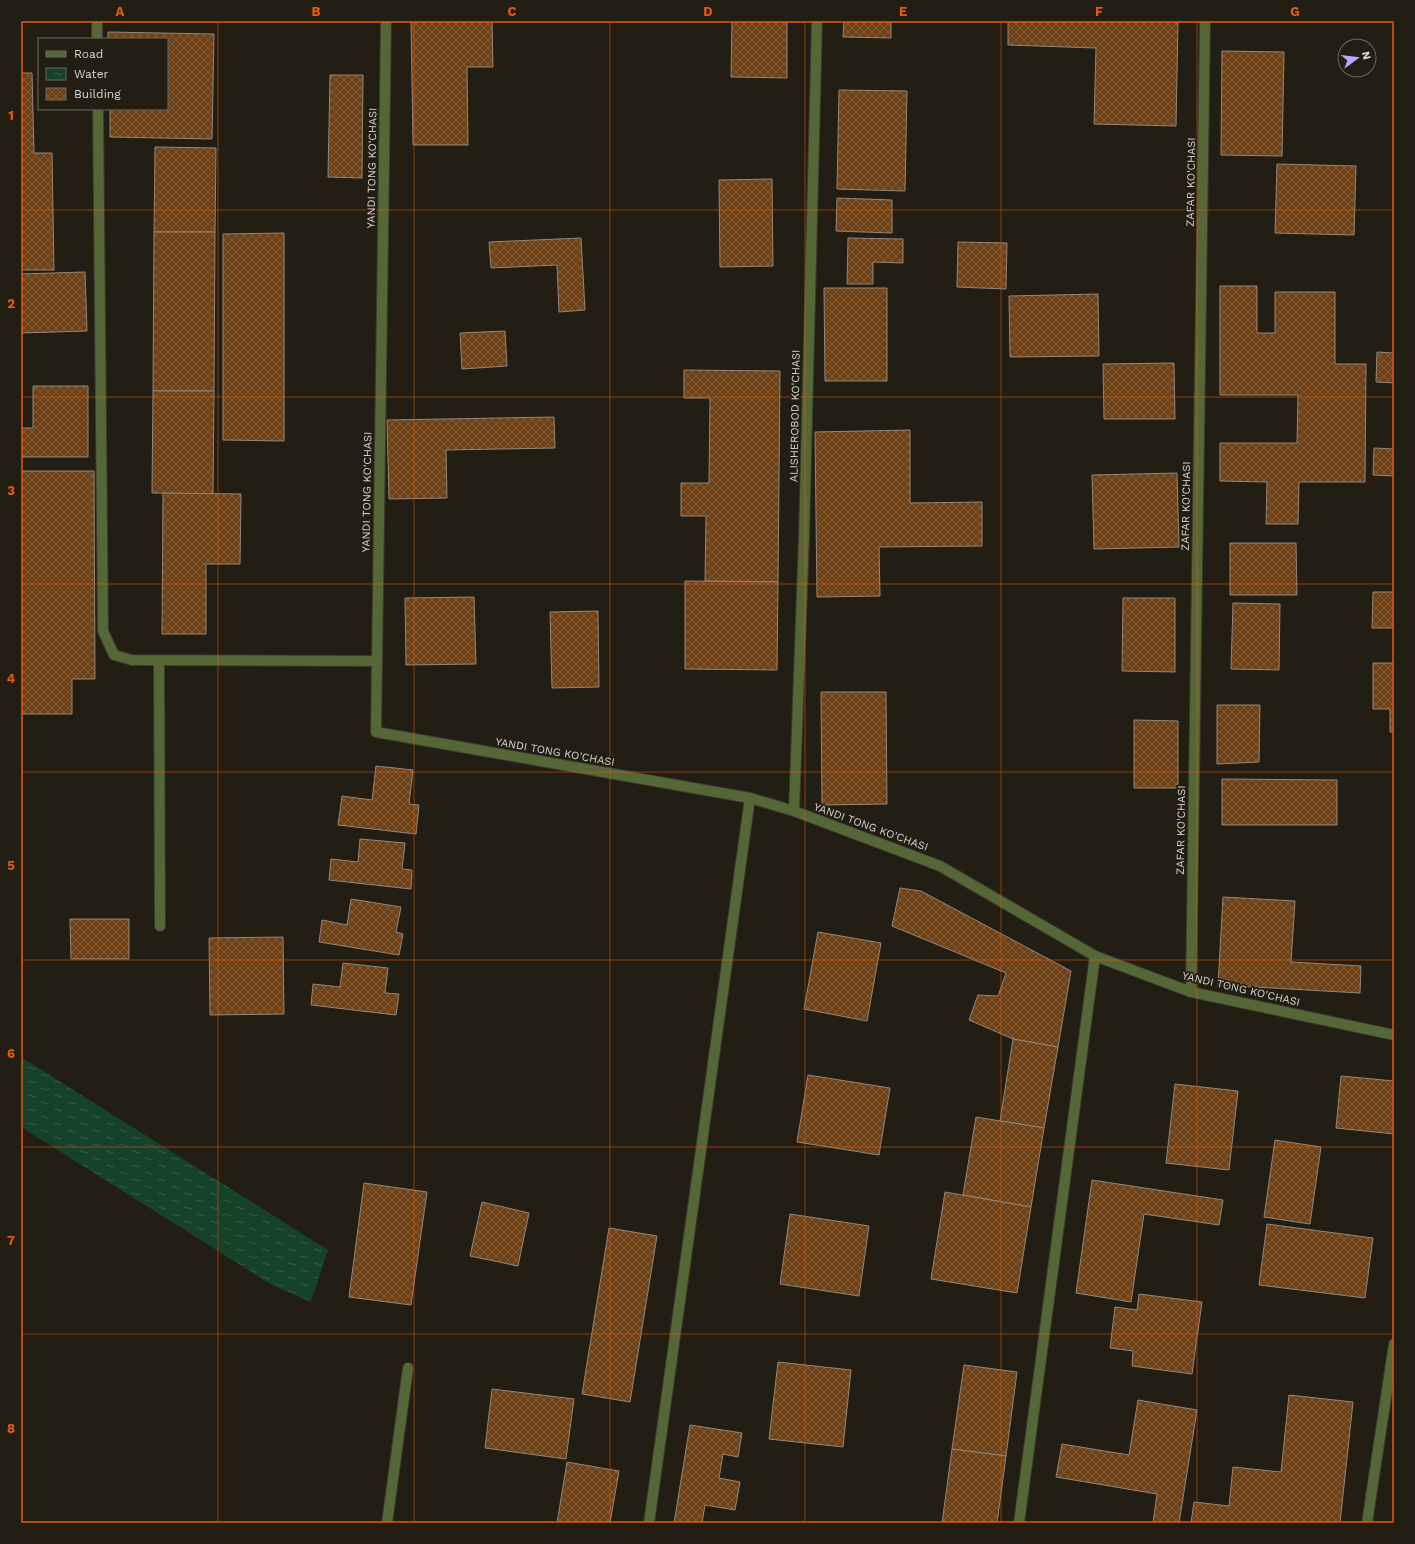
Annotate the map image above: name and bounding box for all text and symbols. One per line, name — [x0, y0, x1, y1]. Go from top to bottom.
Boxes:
text: A — [116, 4, 125, 19]
text: B — [312, 4, 321, 19]
text: C — [508, 4, 517, 19]
text: D — [703, 4, 713, 19]
text: E — [899, 4, 907, 19]
text: F — [1095, 4, 1103, 19]
text: G — [1290, 4, 1300, 19]
legend — [38, 38, 168, 110]
north arrow — [1337, 38, 1377, 78]
text: Road — [74, 47, 103, 61]
text: N — [1359, 50, 1374, 61]
text: Water — [74, 67, 109, 81]
text: Building — [74, 87, 121, 101]
text: 1 — [8, 108, 14, 123]
street label: YANDI TONG KO'CHASI — [364, 108, 380, 228]
street label: ZAFAR KO'CHASI — [1184, 137, 1198, 227]
text: 2 — [7, 296, 15, 311]
street label: ALISHEROBOD KO'CHASI — [787, 350, 803, 482]
street label: YANDI TONG KO'CHASI — [359, 432, 375, 552]
street label: ZAFAR KO'CHASI — [1179, 461, 1193, 551]
text: 3 — [7, 483, 15, 498]
text: 4 — [7, 671, 16, 686]
street label: YANDI TONG KO'CHASI — [494, 735, 616, 769]
street label: ZAFAR KO'CHASI — [1174, 785, 1188, 875]
street label: YANDI TONG KO'CHASI — [812, 800, 930, 854]
text: 5 — [7, 858, 15, 873]
street label: YANDI TONG KO'CHASI — [1181, 969, 1301, 1009]
text: 6 — [7, 1046, 15, 1061]
text: 7 — [7, 1233, 15, 1248]
text: 8 — [7, 1421, 15, 1436]

